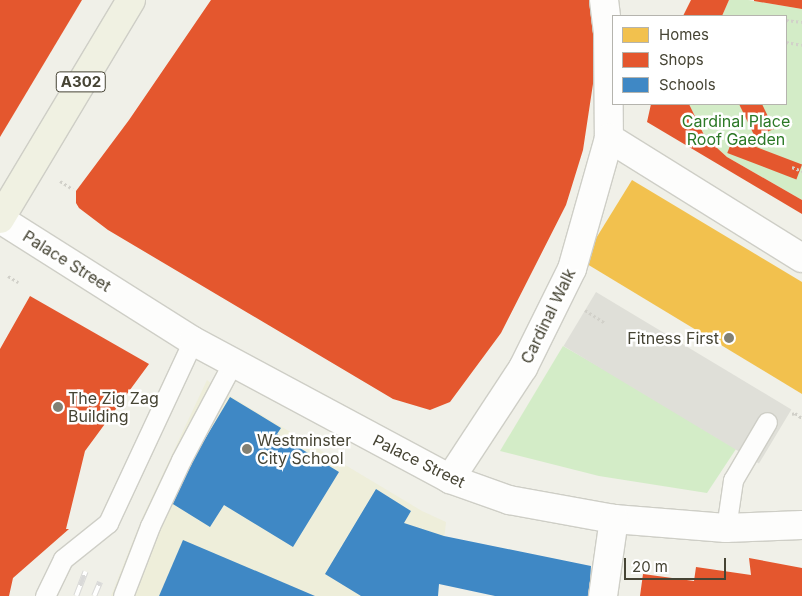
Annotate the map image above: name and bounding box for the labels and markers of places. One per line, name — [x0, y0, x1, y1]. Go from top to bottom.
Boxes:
place label: Fitness First — [627, 328, 719, 348]
marker: Fitness First — [723, 332, 735, 344]
place label: The Zig Zag Building — [68, 388, 159, 426]
marker: The Zig Zag Building — [52, 401, 64, 413]
place label: Westminster City School — [257, 430, 351, 468]
marker: Westminster City School — [241, 443, 253, 455]

